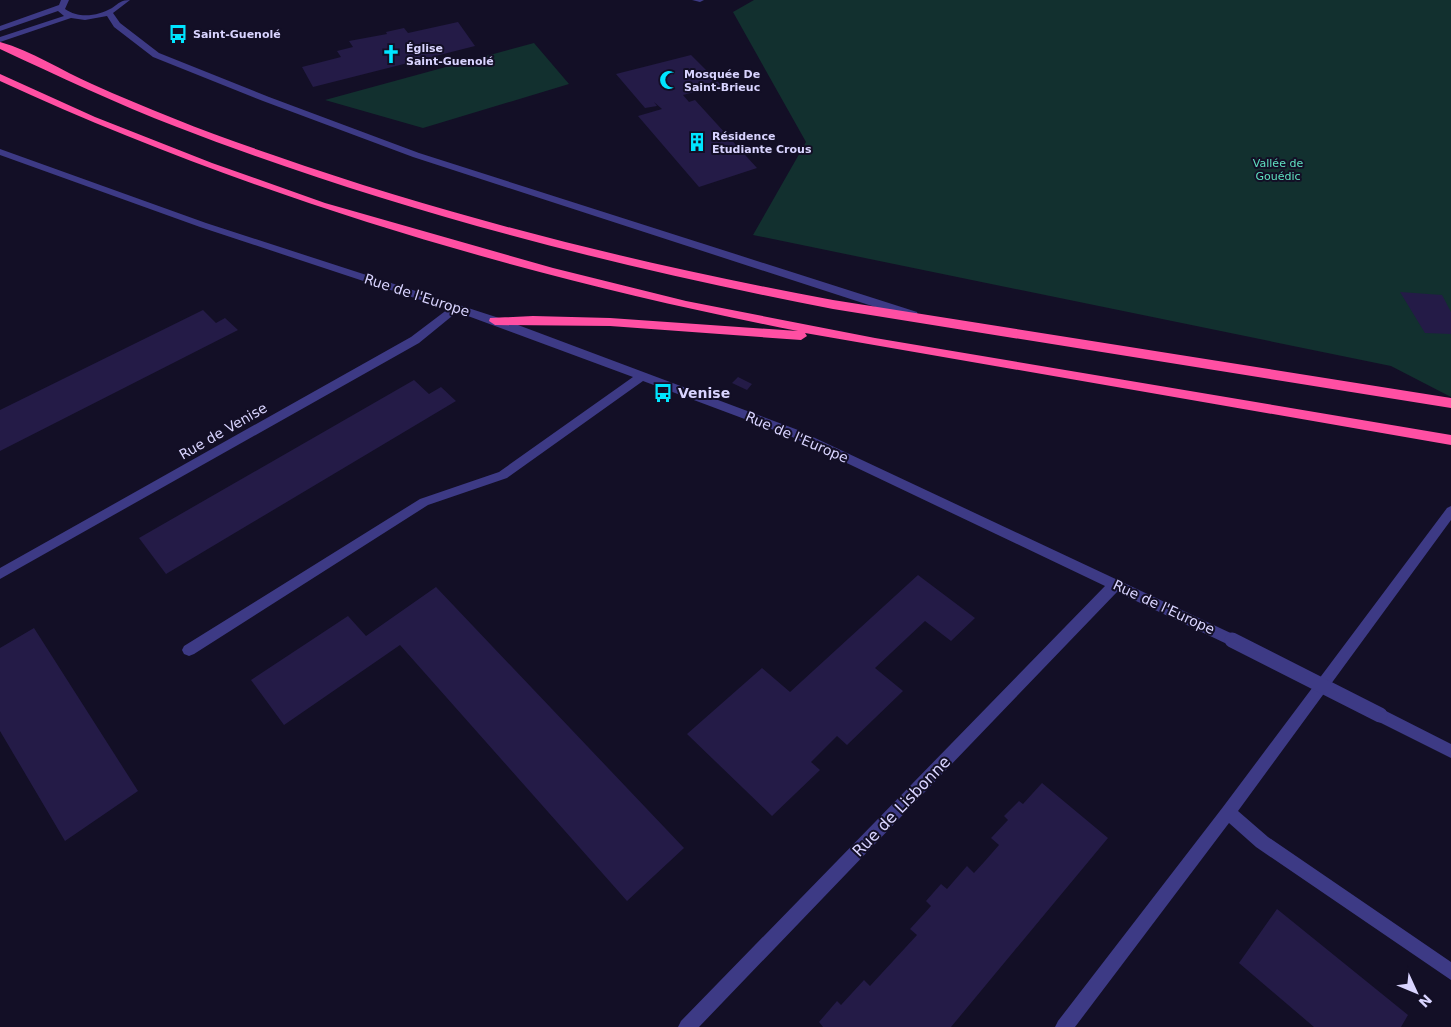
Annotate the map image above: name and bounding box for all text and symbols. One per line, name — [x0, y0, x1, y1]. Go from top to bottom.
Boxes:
bus stop icon: Saint-Guenolé — [167, 23, 189, 45]
place label: Saint-Guenolé — [193, 28, 281, 41]
place label: Église Saint-Guenolé — [406, 42, 494, 68]
church icon: Église Saint-Guenolé — [380, 43, 402, 65]
place label: Mosquée De Saint-Brieuc — [684, 68, 760, 94]
mosque icon: Mosquée De Saint-Brieuc — [658, 69, 680, 91]
place label: Résidence Etudiante Crous — [712, 130, 812, 156]
building icon: Résidence Etudiante Crous — [686, 131, 708, 153]
park label: Vallée de Gouédic — [1253, 157, 1303, 183]
street label: Rue de l'Europe — [362, 270, 472, 320]
bus stop icon: Venise — [652, 382, 674, 404]
place label: Venise — [678, 385, 730, 401]
street label: Rue de Venise — [176, 399, 270, 463]
street label: Rue de l'Europe — [743, 408, 851, 466]
street label: Rue de l'Europe — [1111, 577, 1217, 637]
street label: Rue de Lisbonne — [849, 752, 954, 861]
north arrow — [1391, 967, 1441, 1017]
text: N — [1416, 991, 1435, 1011]

